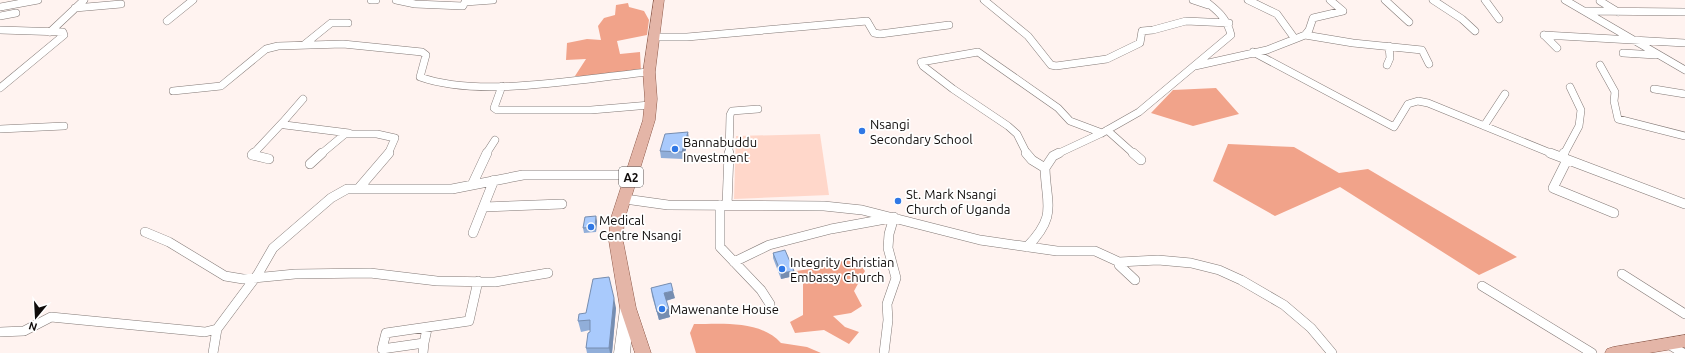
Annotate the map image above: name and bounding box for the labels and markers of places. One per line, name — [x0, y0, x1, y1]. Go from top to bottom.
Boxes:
place label: Nsangi Secondary School — [870, 117, 973, 146]
marker: Nsangi Secondary School — [857, 126, 867, 136]
place label: Bannabuddu Investment — [683, 135, 757, 164]
marker: Bannabuddu Investment — [670, 144, 680, 154]
place label: St. Mark Nsangi Church of Uganda — [906, 187, 1010, 216]
marker: St. Mark Nsangi Church of Uganda — [893, 196, 903, 206]
place label: Medical Centre Nsangi — [599, 213, 681, 242]
marker: Medical Centre Nsangi — [586, 222, 596, 232]
place label: Integrity Christian Embassy Church — [790, 255, 894, 284]
marker: Integrity Christian Embassy Church — [777, 264, 787, 274]
place label: Mawenante House — [670, 302, 779, 316]
marker: Mawenante House — [657, 304, 667, 314]

